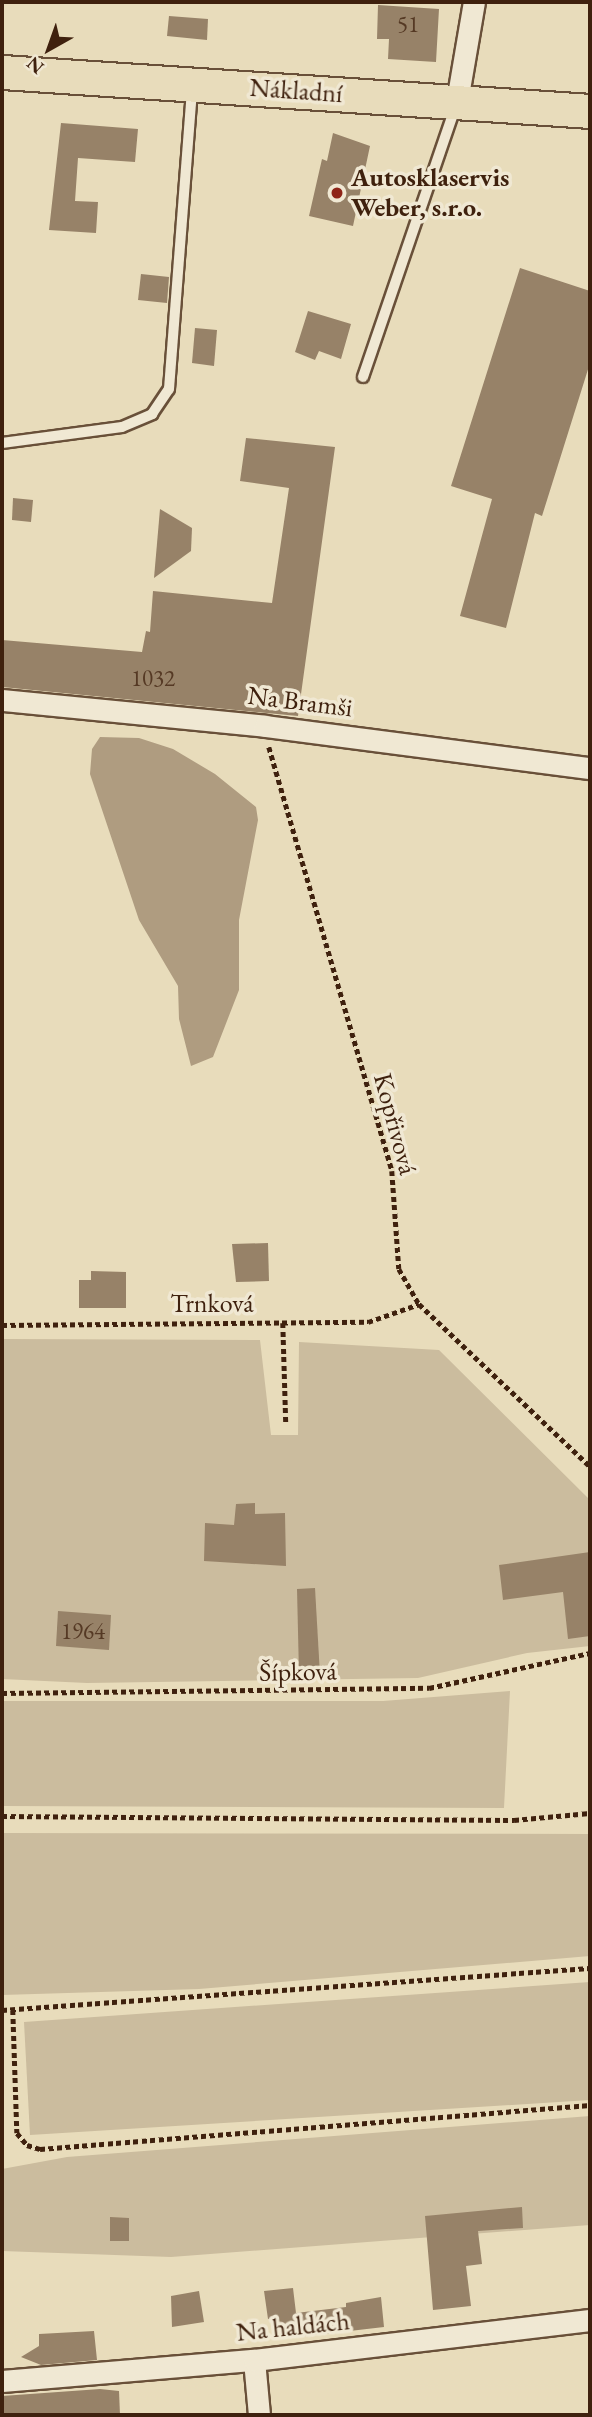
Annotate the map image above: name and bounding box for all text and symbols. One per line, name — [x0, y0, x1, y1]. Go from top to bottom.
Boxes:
house number: 51 — [397, 10, 419, 38]
north arrow — [14, 14, 84, 84]
text: N — [21, 51, 49, 80]
street label: Nákladní — [249, 72, 343, 110]
place label: Autosklaservis Weber, s.r.o. — [351, 162, 509, 224]
marker: Autosklaservis Weber, s.r.o. — [329, 185, 345, 201]
house number: 1032 — [131, 664, 175, 692]
street label: Na Bramši — [246, 680, 354, 724]
street label: Kopřivová — [367, 1070, 423, 1178]
street label: Trnková — [170, 1288, 254, 1320]
house number: 1964 — [61, 1617, 105, 1645]
street label: Šípková — [259, 1656, 337, 1688]
street label: Na haldách — [235, 2306, 351, 2348]

